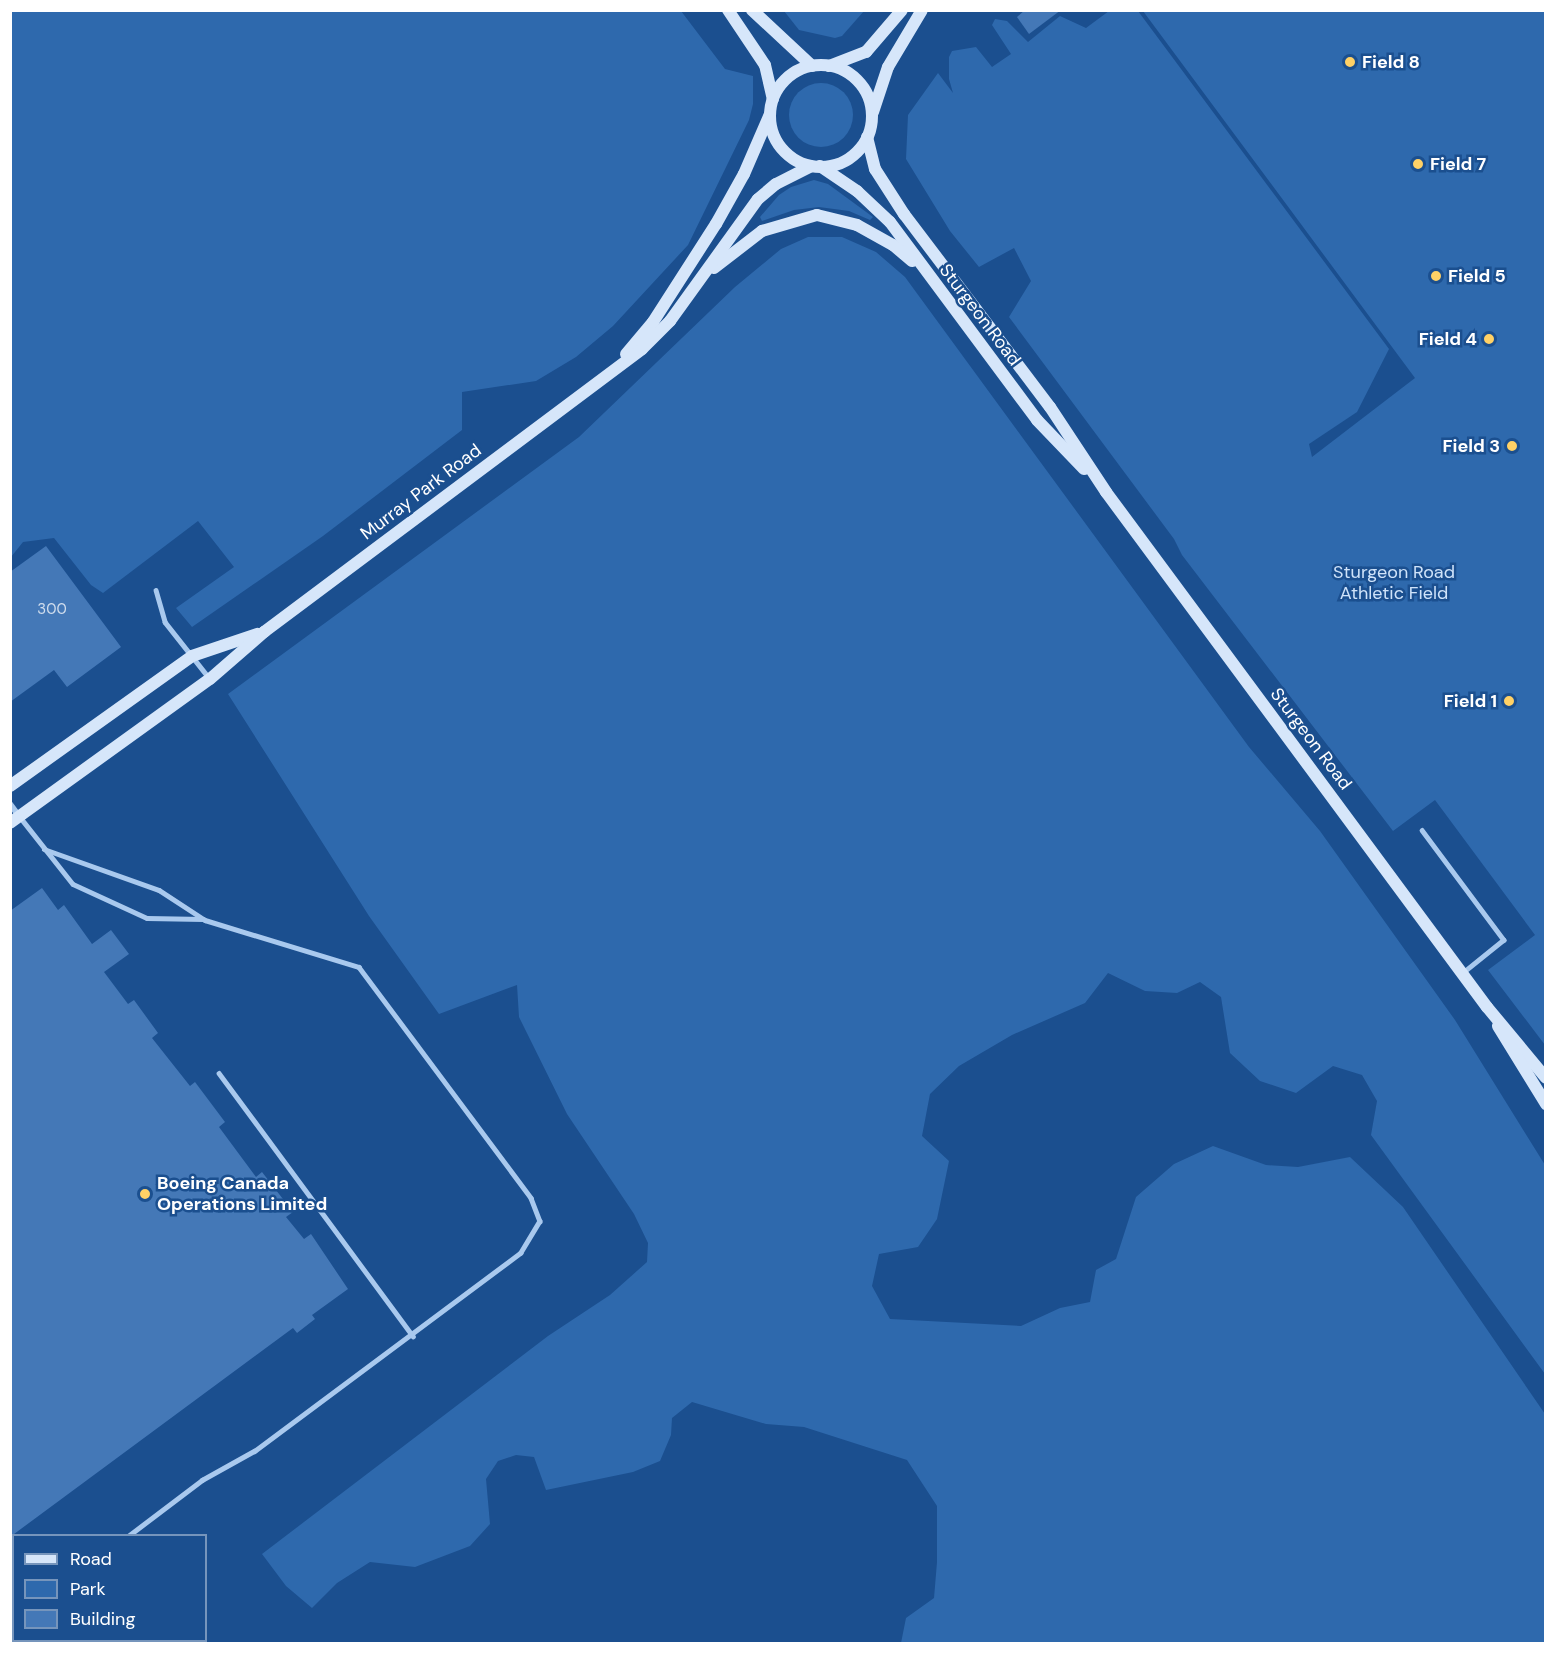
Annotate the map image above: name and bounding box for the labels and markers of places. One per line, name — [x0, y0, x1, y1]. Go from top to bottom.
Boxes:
place label: Field 8 — [1362, 51, 1420, 73]
marker: Field 8 — [1343, 55, 1357, 69]
place label: Field 7 — [1430, 153, 1486, 175]
marker: Field 7 — [1411, 157, 1425, 171]
place label: Field 5 — [1448, 265, 1506, 287]
marker: Field 5 — [1429, 269, 1443, 283]
place label: Field 4 — [1419, 328, 1477, 350]
marker: Field 4 — [1482, 332, 1496, 346]
place label: Field 3 — [1443, 435, 1500, 457]
marker: Field 3 — [1505, 439, 1519, 453]
place label: Field 1 — [1444, 690, 1497, 712]
marker: Field 1 — [1502, 694, 1516, 708]
place label: Boeing Canada Operations Limited — [157, 1173, 327, 1216]
marker: Boeing Canada Operations Limited — [138, 1187, 152, 1201]

